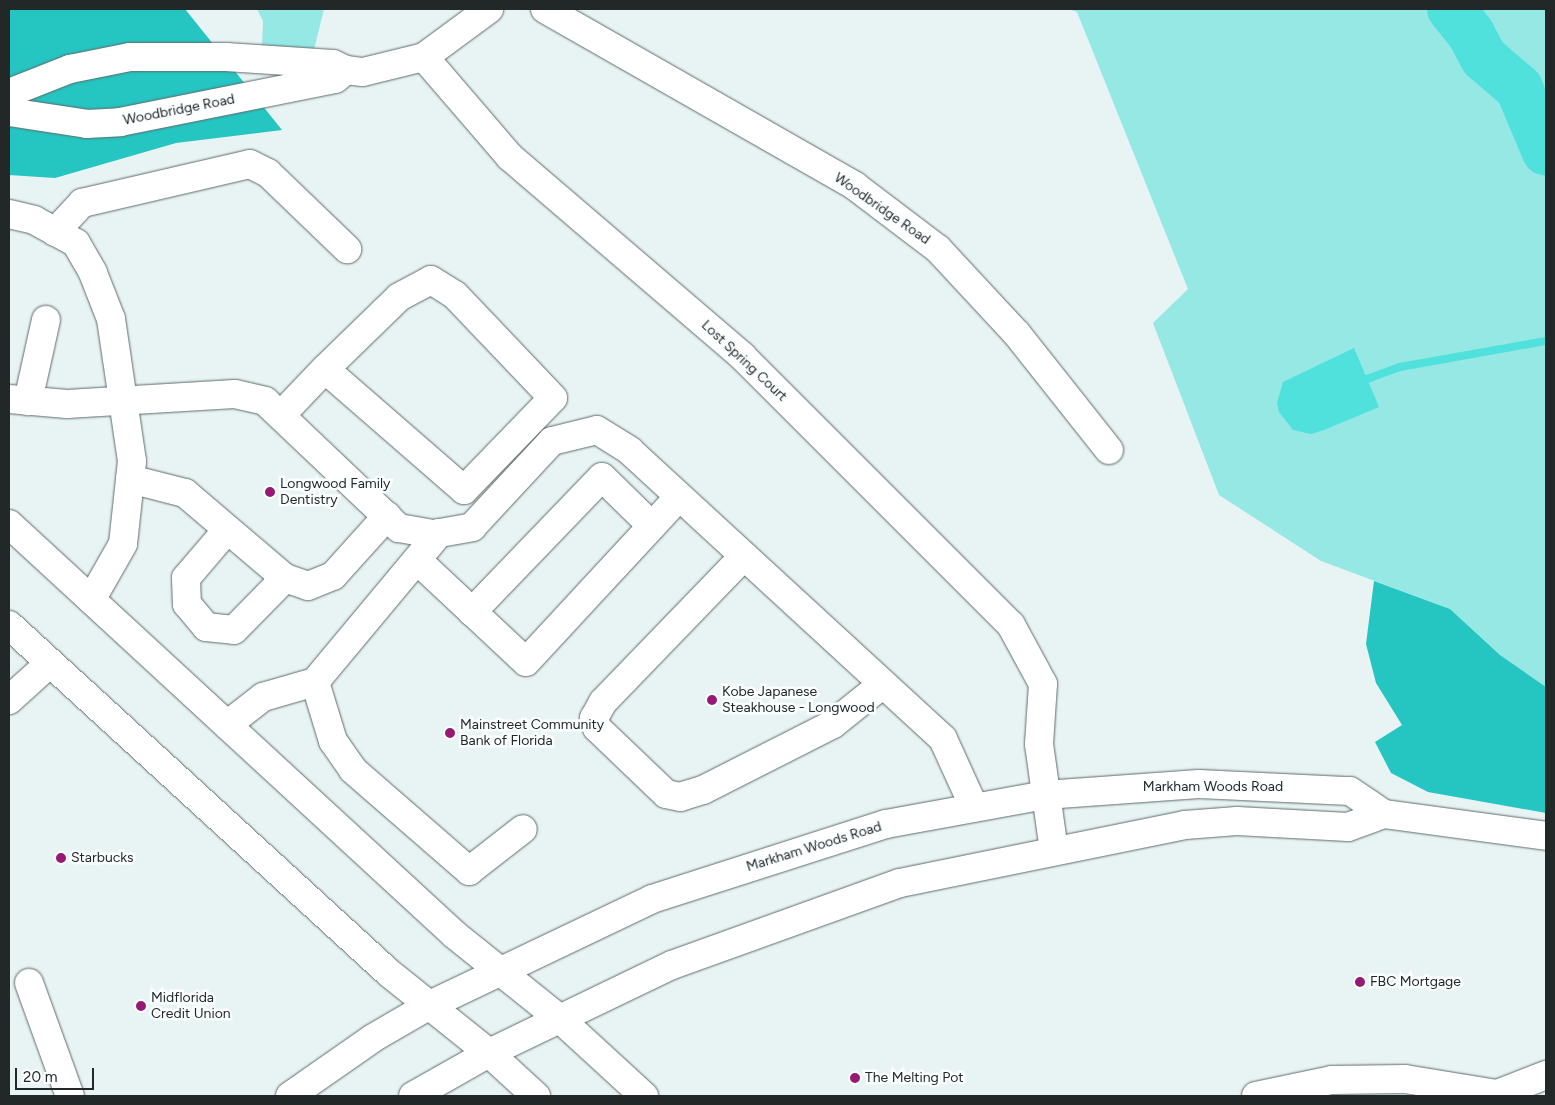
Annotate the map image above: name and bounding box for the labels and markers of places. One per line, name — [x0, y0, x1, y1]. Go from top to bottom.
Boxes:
place label: Longwood Family Dentistry — [280, 476, 390, 508]
marker: Longwood Family Dentistry — [264, 486, 276, 498]
place label: Kobe Japanese Steakhouse - Longwood — [722, 684, 875, 716]
marker: Kobe Japanese Steakhouse - Longwood — [706, 694, 718, 706]
place label: Mainstreet Community Bank of Florida — [460, 717, 604, 750]
marker: Mainstreet Community Bank of Florida — [444, 727, 456, 739]
place label: Starbucks — [71, 850, 134, 866]
marker: Starbucks — [55, 852, 67, 864]
place label: FBC Mortgage — [1370, 974, 1461, 990]
marker: FBC Mortgage — [1354, 976, 1366, 988]
place label: Midflorida Credit Union — [151, 990, 231, 1022]
marker: Midflorida Credit Union — [135, 1000, 147, 1012]
place label: The Melting Pot — [865, 1070, 964, 1086]
marker: The Melting Pot — [849, 1072, 861, 1084]

